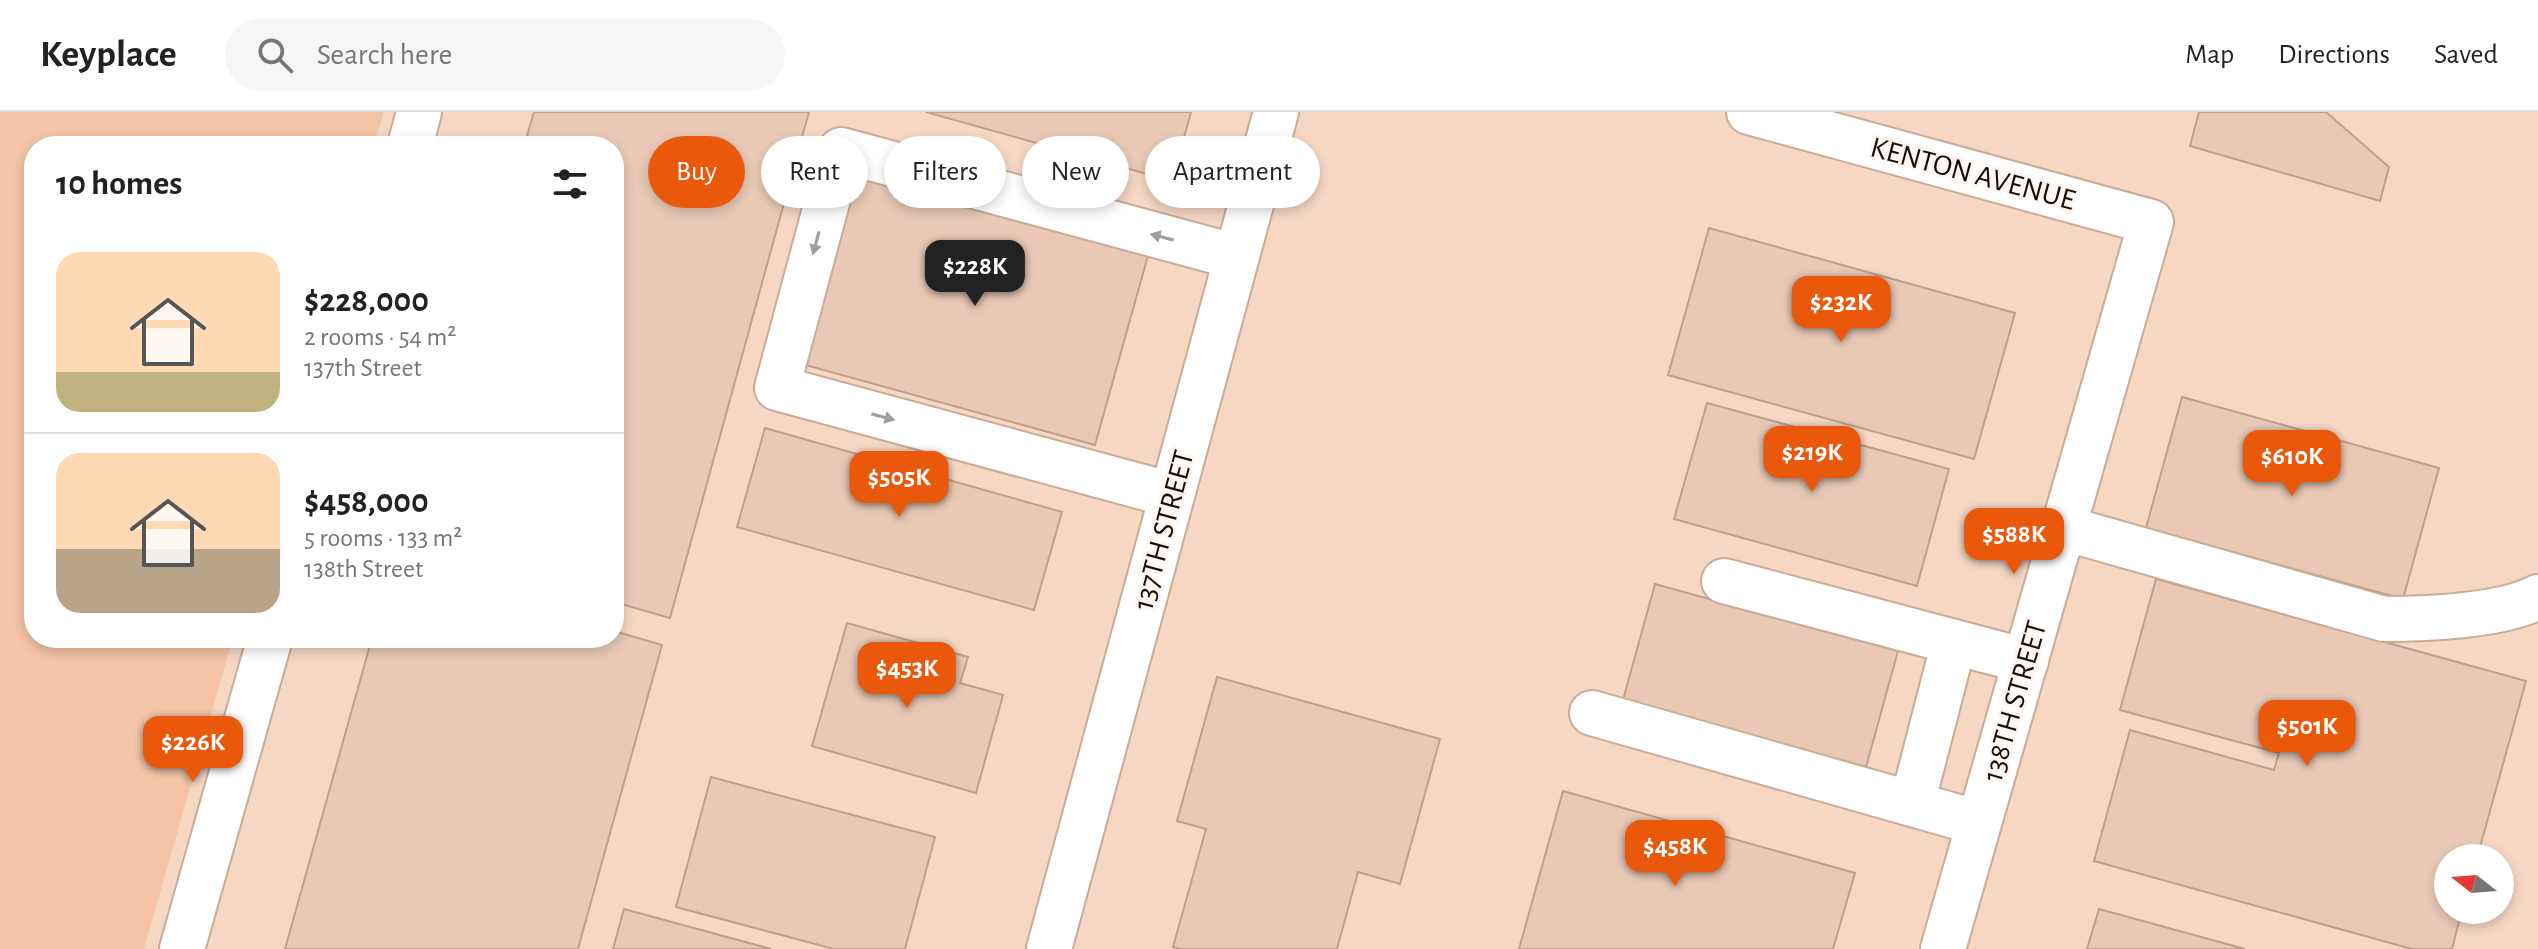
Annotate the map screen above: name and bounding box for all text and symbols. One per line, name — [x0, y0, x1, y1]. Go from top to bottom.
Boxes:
search box — [225, 19, 785, 91]
icon: search — [253, 33, 297, 77]
text: Keyplace — [40, 36, 177, 74]
text: Search here — [317, 40, 452, 70]
text: Map — [2185, 41, 2234, 69]
text: Directions — [2278, 41, 2390, 69]
text: Saved — [2434, 41, 2498, 69]
street label: KENTON AVENUE — [1867, 132, 2078, 216]
chip: Buy — [648, 136, 745, 208]
chip: Rent — [761, 136, 868, 208]
chip: Filters — [884, 136, 1006, 208]
chip: New — [1022, 136, 1129, 208]
chip: Apartment — [1145, 136, 1320, 208]
icon: filters — [548, 162, 592, 206]
text: 10 homes — [56, 167, 182, 201]
one-way arrow — [810, 230, 822, 255]
one-way arrow — [1149, 230, 1174, 242]
pin: $228K — [919, 240, 1031, 308]
text: $228K — [943, 253, 1007, 279]
pin: $232K — [1785, 276, 1897, 344]
icon: home — [120, 284, 216, 380]
text: $228,000 — [304, 284, 429, 318]
text: $232K — [1810, 289, 1872, 315]
text: 2 rooms · 54 m² — [304, 324, 456, 350]
text: 137th Street — [304, 355, 422, 381]
one-way arrow — [871, 411, 896, 423]
pin: $219K — [1756, 426, 1868, 494]
pin: $610K — [2236, 430, 2348, 498]
text: $219K — [1781, 439, 1843, 465]
text: $610K — [2261, 443, 2323, 469]
street label: 137TH STREET — [1128, 447, 1200, 613]
pin: $505K — [843, 451, 955, 519]
text: $505K — [868, 464, 930, 490]
icon: home — [120, 485, 216, 581]
text: $458,000 — [304, 485, 429, 519]
pin: $588K — [1958, 508, 2070, 576]
text: $588K — [1982, 521, 2046, 547]
text: 5 rooms · 133 m² — [304, 525, 462, 551]
text: 138th Street — [304, 556, 423, 582]
street label: 138TH STREET — [1978, 617, 2052, 785]
pin: $453K — [851, 642, 963, 710]
text: $453K — [876, 655, 938, 681]
pin: $501K — [2251, 700, 2363, 768]
text: $501K — [2276, 713, 2338, 739]
pin: $226K — [137, 716, 249, 784]
text: $226K — [161, 729, 225, 755]
pin: $458K — [1619, 820, 1731, 888]
text: $458K — [1643, 833, 1707, 859]
north arrow — [2434, 844, 2514, 924]
map controls — [2434, 844, 2514, 924]

